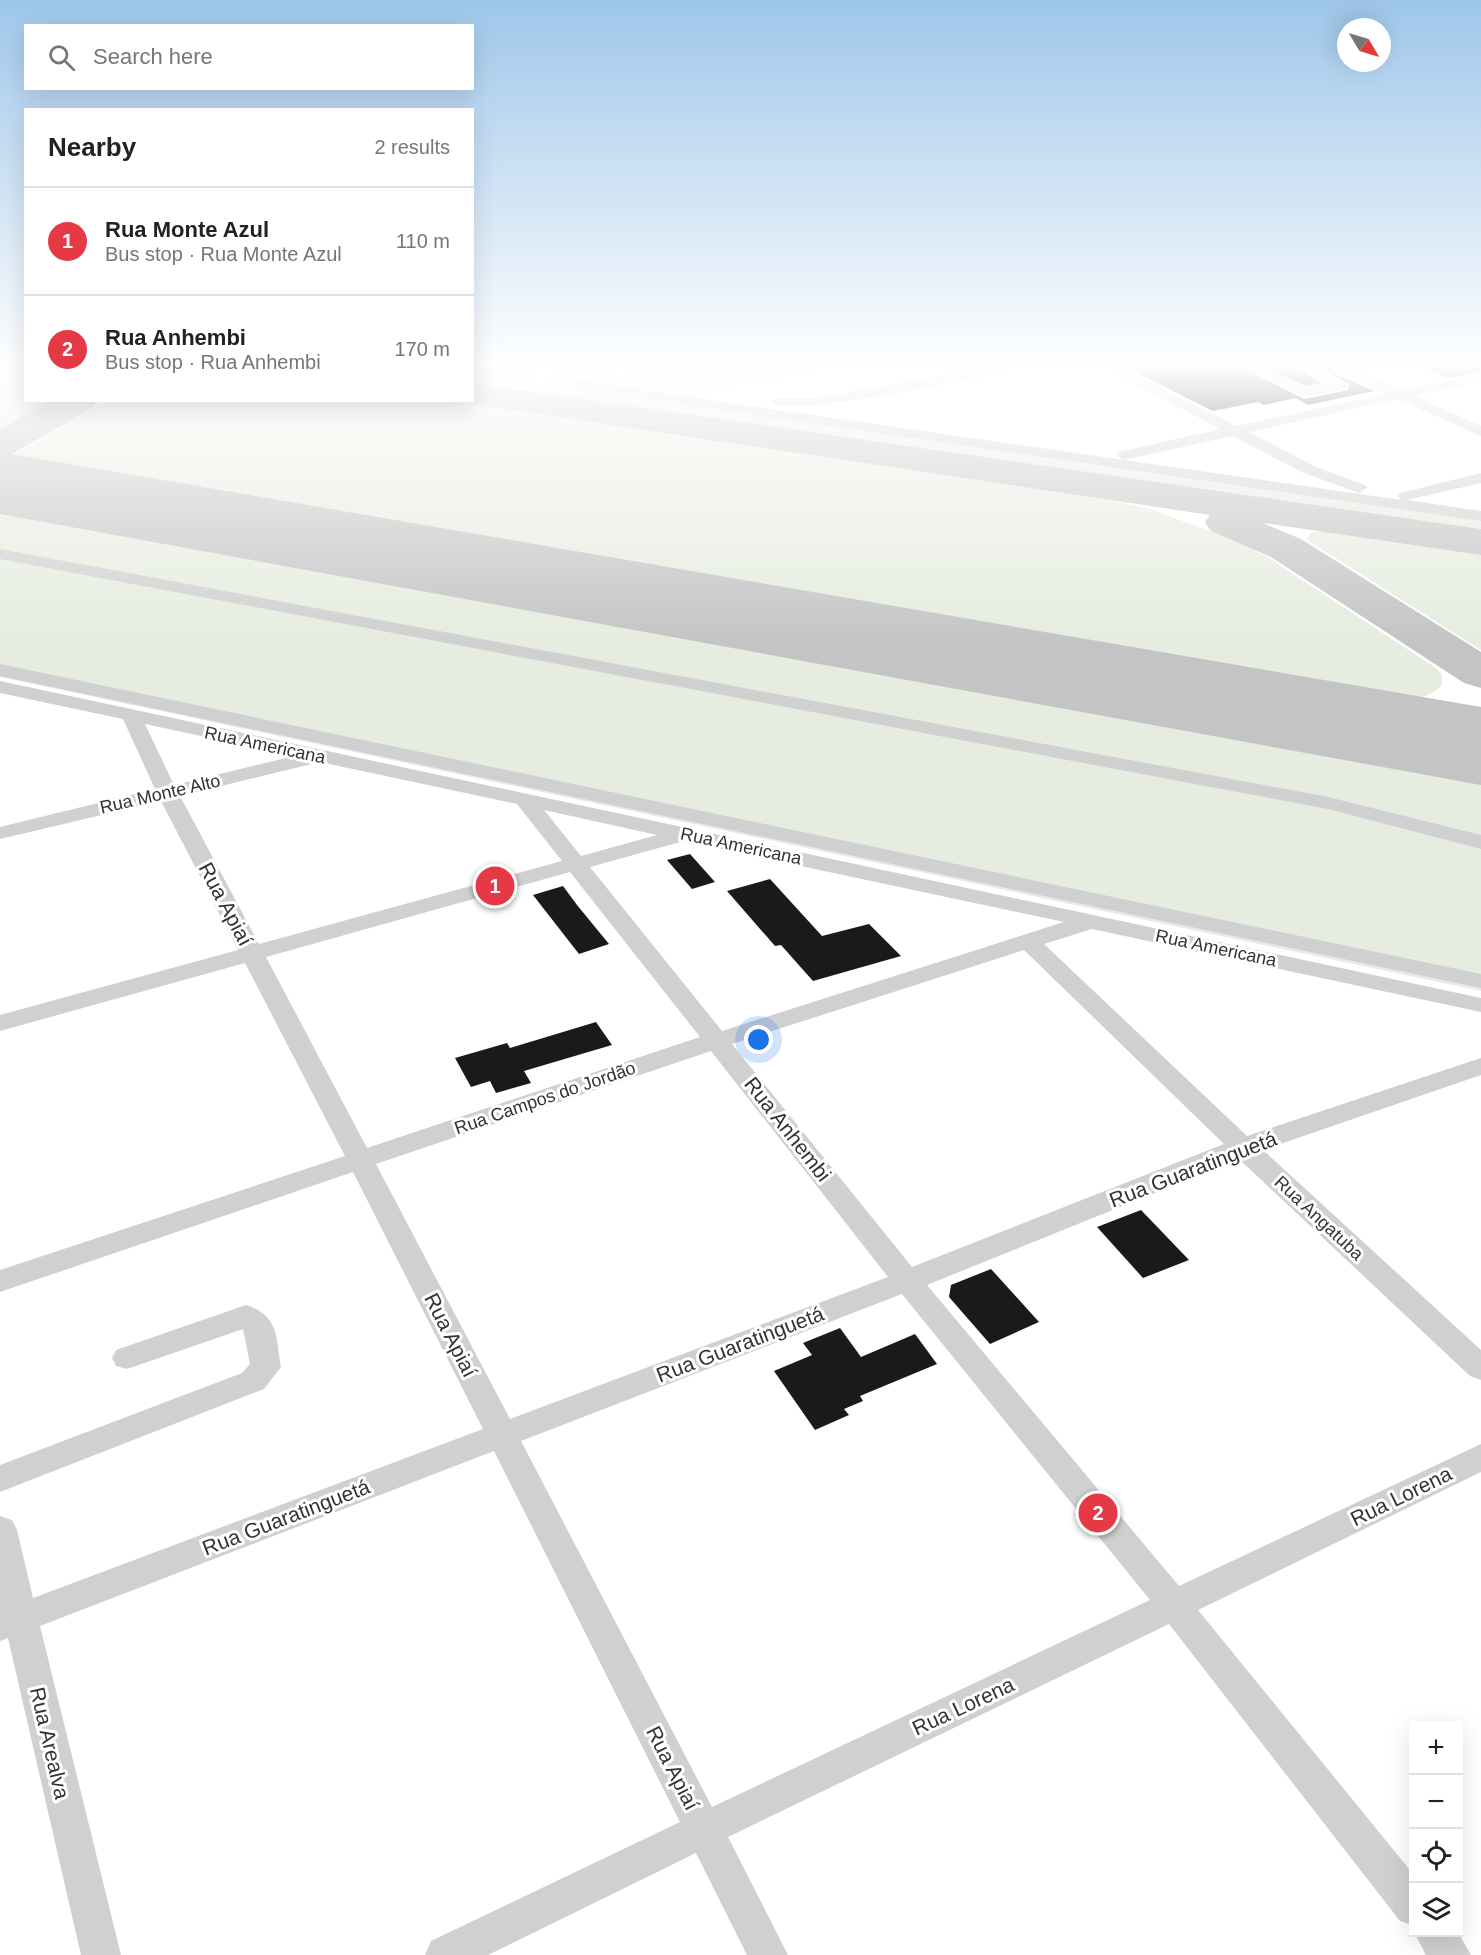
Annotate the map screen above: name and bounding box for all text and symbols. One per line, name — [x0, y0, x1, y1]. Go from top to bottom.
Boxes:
north arrow — [1337, 18, 1391, 72]
search box — [24, 24, 474, 90]
icon: search — [45, 41, 78, 74]
text: Search here — [93, 44, 213, 69]
text: Nearby — [48, 132, 136, 162]
text: 2 results — [374, 136, 450, 158]
text: Rua Monte Azul — [105, 217, 269, 242]
text: 1 — [62, 230, 73, 252]
text: 110 m — [396, 230, 450, 252]
text: Bus stop · Rua Monte Azul — [105, 243, 342, 265]
text: Rua Anhembi — [105, 325, 246, 350]
text: 2 — [62, 338, 73, 360]
text: 170 m — [394, 338, 450, 360]
text: Bus stop · Rua Anhembi — [105, 351, 321, 373]
street label: Rua Americana — [203, 722, 328, 768]
street label: Rua Monte Alto — [98, 770, 222, 818]
street label: Rua Americana — [679, 823, 804, 869]
street label: Rua Apiaí — [194, 858, 258, 950]
pin: 1 — [476, 864, 514, 908]
street label: Rua Americana — [1154, 925, 1279, 971]
your location — [744, 1025, 773, 1054]
street label: Rua Campos do Jordão — [452, 1058, 638, 1138]
street label: Rua Anhembi — [740, 1072, 836, 1186]
street label: Rua Guaratinguetá — [1106, 1126, 1280, 1212]
street label: Rua Angatuba — [1270, 1172, 1368, 1265]
street label: Rua Apiaí — [420, 1289, 482, 1381]
street label: Rua Guaratinguetá — [653, 1301, 827, 1387]
street label: Rua Lorena — [1347, 1461, 1456, 1530]
street label: Rua Guaratinguetá — [199, 1474, 373, 1560]
pin: 2 — [1078, 1490, 1118, 1536]
street label: Rua Lorena — [908, 1672, 1018, 1740]
street label: Rua Arealva — [26, 1685, 74, 1802]
map controls — [1409, 1721, 1463, 1937]
button: + — [1409, 1721, 1463, 1775]
street label: Rua Apiaí — [642, 1722, 704, 1814]
button: − — [1409, 1775, 1463, 1829]
button: locate — [1409, 1829, 1463, 1883]
button: layers — [1409, 1883, 1463, 1937]

